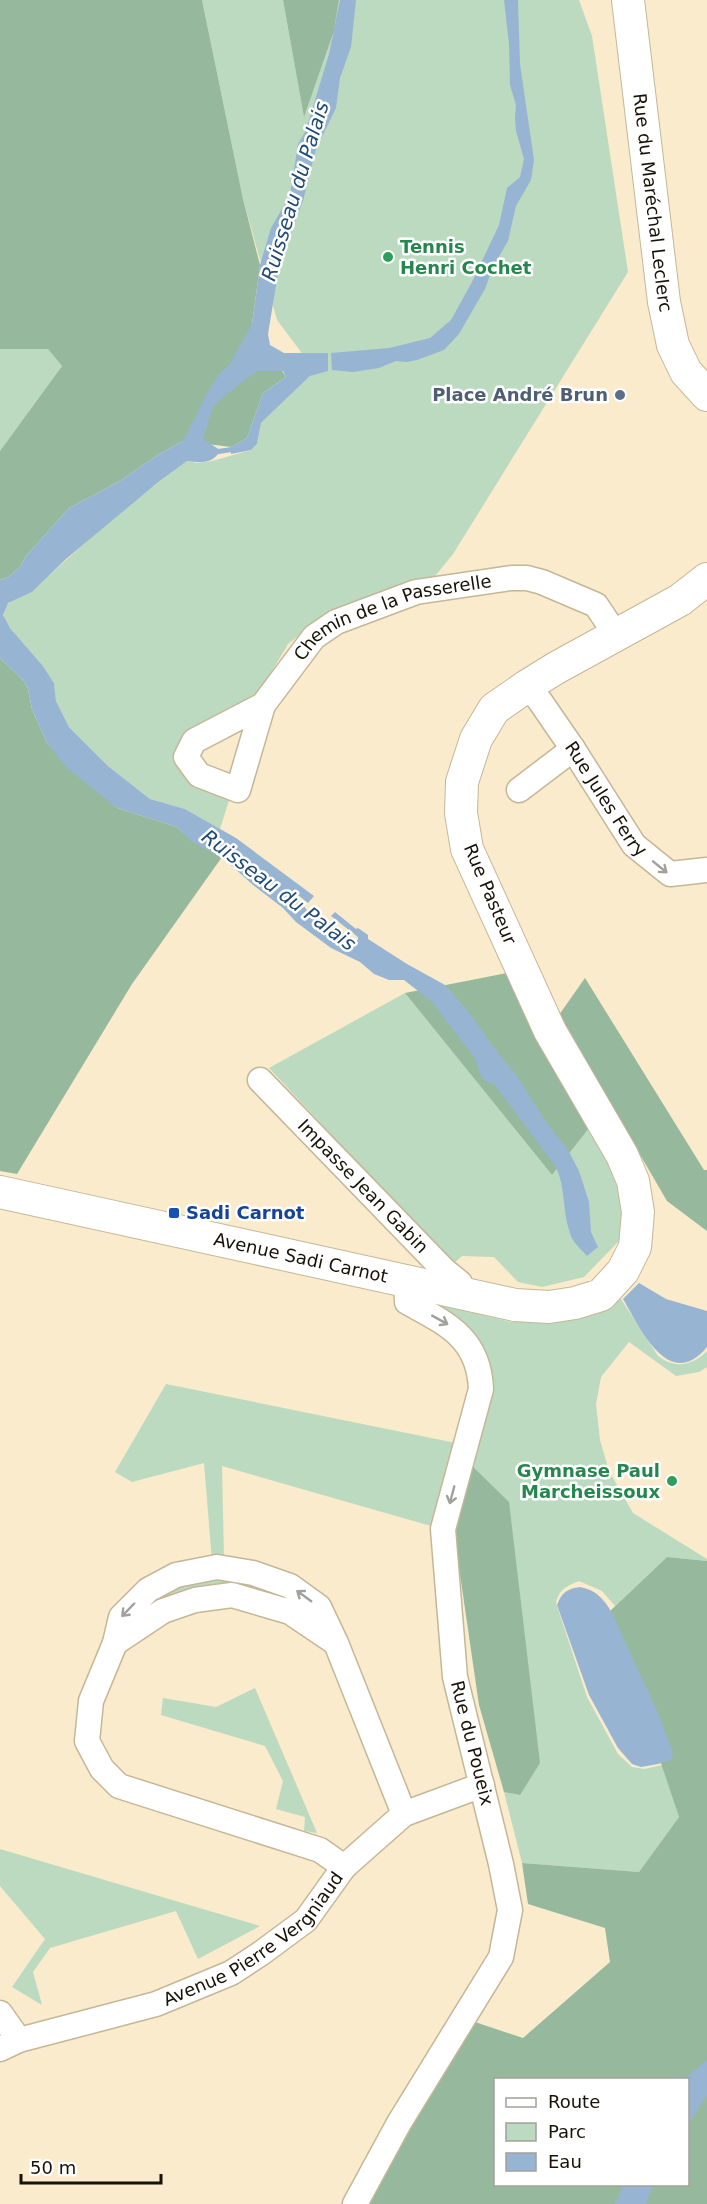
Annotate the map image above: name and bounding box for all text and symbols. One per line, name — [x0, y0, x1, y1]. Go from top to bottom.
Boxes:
street label: Rue du Maréchal Leclerc — [629, 92, 677, 314]
water label: Ruisseau du Palais — [256, 98, 334, 284]
place label: Tennis Henri Cochet — [400, 236, 532, 278]
marker: Tennis Henri Cochet — [381, 250, 395, 264]
place label: Place André Brun — [432, 384, 608, 405]
marker: Place André Brun — [613, 388, 627, 402]
street label: Chemin de la Passerelle — [289, 570, 493, 664]
street label: Rue Jules Ferry — [561, 737, 651, 861]
water label: Ruisseau du Palais — [197, 824, 361, 956]
street label: Rue Pasteur — [460, 840, 521, 948]
one-way arrow — [652, 860, 668, 873]
street label: Impasse Jean Gabin — [294, 1115, 433, 1257]
place label: Sadi Carnot — [186, 1202, 305, 1223]
marker: Sadi Carnot — [167, 1206, 181, 1220]
street label: Avenue Sadi Carnot — [212, 1228, 390, 1287]
one-way arrow — [430, 1315, 448, 1326]
place label: Gymnase Paul Marcheissoux — [517, 1460, 660, 1502]
marker: Gymnase Paul Marcheissoux — [665, 1474, 679, 1488]
one-way arrow — [446, 1485, 457, 1504]
one-way arrow — [297, 1590, 313, 1602]
one-way arrow — [121, 1603, 135, 1618]
street label: Rue du Poueix — [447, 1678, 498, 1808]
street label: Avenue Pierre Vergniaud — [160, 1867, 347, 2010]
legend — [494, 2078, 689, 2186]
text: Route — [548, 2091, 600, 2112]
text: Parc — [548, 2121, 586, 2142]
scale bar — [21, 2147, 160, 2185]
text: Eau — [548, 2151, 582, 2172]
text: 50 m — [30, 2157, 76, 2178]

